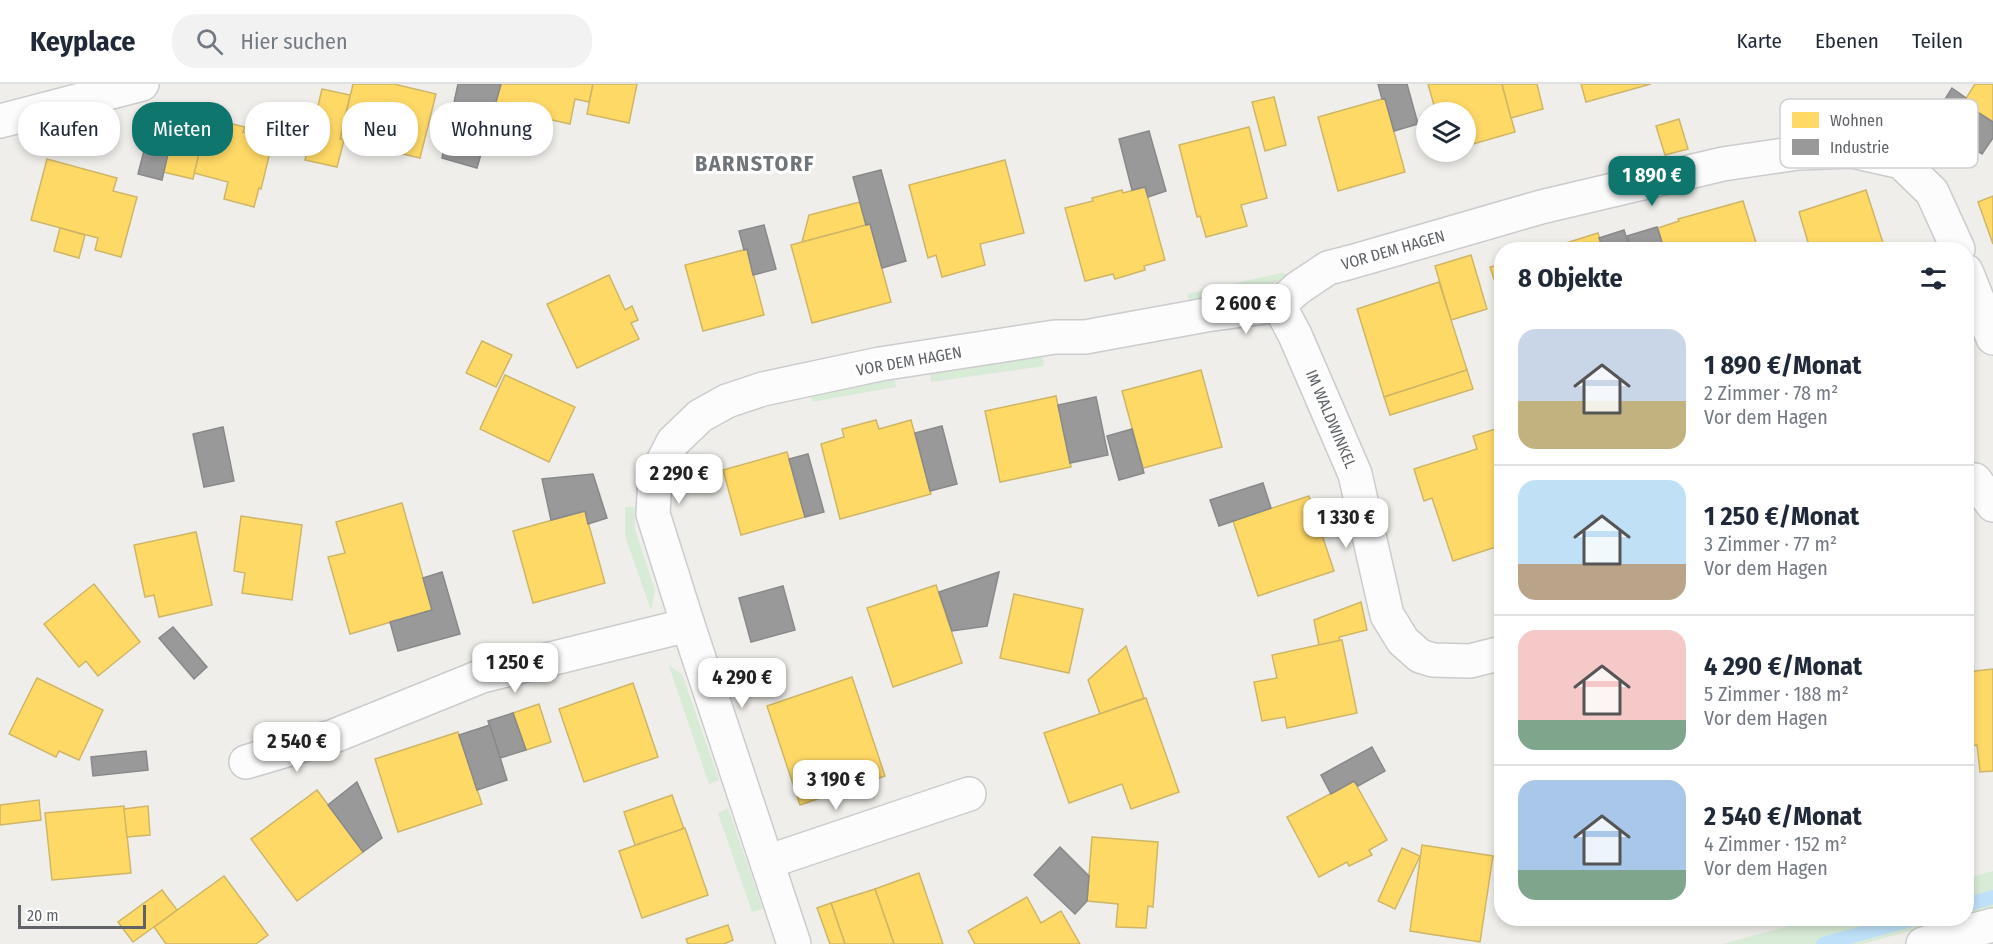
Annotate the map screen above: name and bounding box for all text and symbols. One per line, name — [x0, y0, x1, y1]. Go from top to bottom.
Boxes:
search box — [172, 14, 592, 68]
text: Keyplace — [30, 25, 136, 58]
icon: search — [193, 25, 226, 58]
text: Hier suchen — [241, 28, 348, 55]
text: Karte — [1736, 28, 1782, 54]
text: Ebenen — [1815, 28, 1879, 54]
text: Teilen — [1912, 28, 1963, 54]
legend — [1780, 99, 1978, 168]
chip: Kaufen — [18, 102, 120, 156]
chip: Mieten — [132, 102, 233, 156]
chip: Filter — [245, 102, 330, 156]
chip: Neu — [342, 102, 418, 156]
chip: Wohnung — [430, 102, 553, 156]
map controls — [1416, 102, 1476, 162]
button: layers — [1416, 102, 1476, 162]
text: Wohnen — [1830, 111, 1883, 130]
text: Industrie — [1830, 138, 1889, 157]
district label: BARNSTORF — [695, 150, 815, 177]
pin: 1 890 € — [1597, 156, 1707, 207]
text: 1 890 € — [1622, 163, 1682, 187]
street label: VOR DEM HAGEN — [1339, 226, 1447, 274]
icon: filters — [1917, 262, 1950, 295]
text: 8 Objekte — [1518, 263, 1623, 294]
pin: 2 600 € — [1191, 284, 1301, 335]
text: 2 600 € — [1216, 291, 1276, 315]
street label: VOR DEM HAGEN — [855, 342, 963, 380]
text: 1 890 €/Monat — [1704, 350, 1861, 381]
icon: home — [1566, 353, 1638, 425]
street label: IM WALDWINKEL — [1302, 367, 1360, 471]
text: 2 Zimmer · 78 m² — [1704, 381, 1838, 405]
text: Vor dem Hagen — [1704, 405, 1828, 429]
pin: 2 290 € — [624, 454, 734, 505]
text: 2 290 € — [650, 461, 708, 485]
pin: 1 330 € — [1291, 498, 1401, 549]
text: 1 250 €/Monat — [1704, 501, 1859, 532]
icon: home — [1566, 504, 1638, 576]
text: 1 330 € — [1317, 505, 1375, 529]
text: 3 Zimmer · 77 m² — [1704, 532, 1837, 556]
text: Vor dem Hagen — [1704, 556, 1828, 580]
pin: 1 250 € — [460, 643, 570, 694]
text: 1 250 € — [486, 650, 544, 674]
text: 4 290 €/Monat — [1704, 651, 1862, 682]
icon: home — [1566, 654, 1638, 726]
pin: 4 290 € — [687, 658, 797, 709]
text: 4 290 € — [712, 665, 772, 689]
text: 5 Zimmer · 188 m² — [1704, 682, 1849, 706]
text: Vor dem Hagen — [1704, 706, 1828, 730]
pin: 2 540 € — [242, 722, 352, 773]
text: 2 540 € — [267, 729, 327, 753]
pin: 3 190 € — [781, 760, 891, 811]
text: 3 190 € — [807, 767, 865, 791]
text: 2 540 €/Monat — [1704, 801, 1862, 832]
icon: home — [1566, 804, 1638, 876]
text: 4 Zimmer · 152 m² — [1704, 832, 1847, 856]
text: Vor dem Hagen — [1704, 856, 1828, 880]
scale bar — [18, 902, 146, 930]
text: 20 m — [27, 906, 58, 925]

